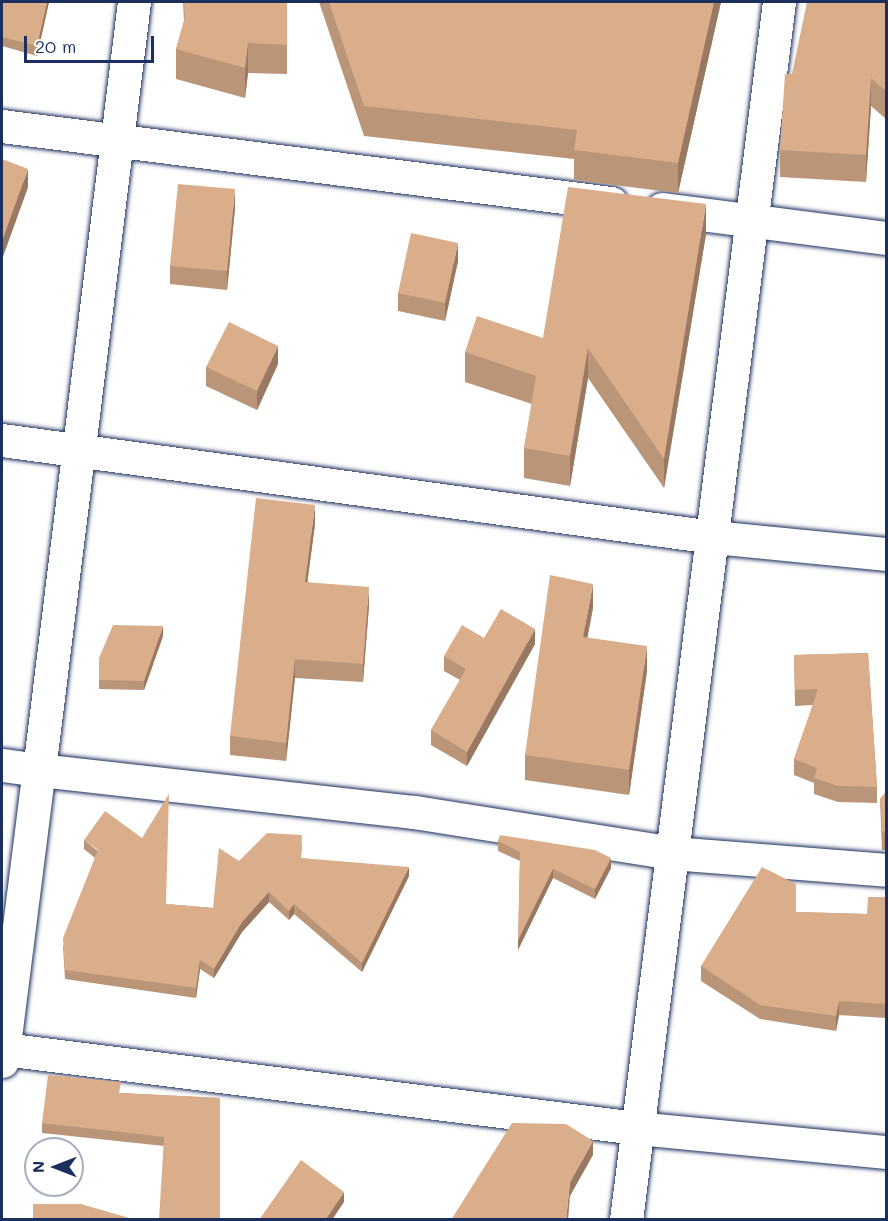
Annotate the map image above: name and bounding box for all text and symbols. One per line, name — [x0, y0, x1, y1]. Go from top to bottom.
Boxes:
scale bar — [27, 24, 158, 62]
text: 20 m — [35, 34, 76, 58]
north arrow — [24, 1137, 84, 1197]
text: N — [27, 1161, 48, 1173]

